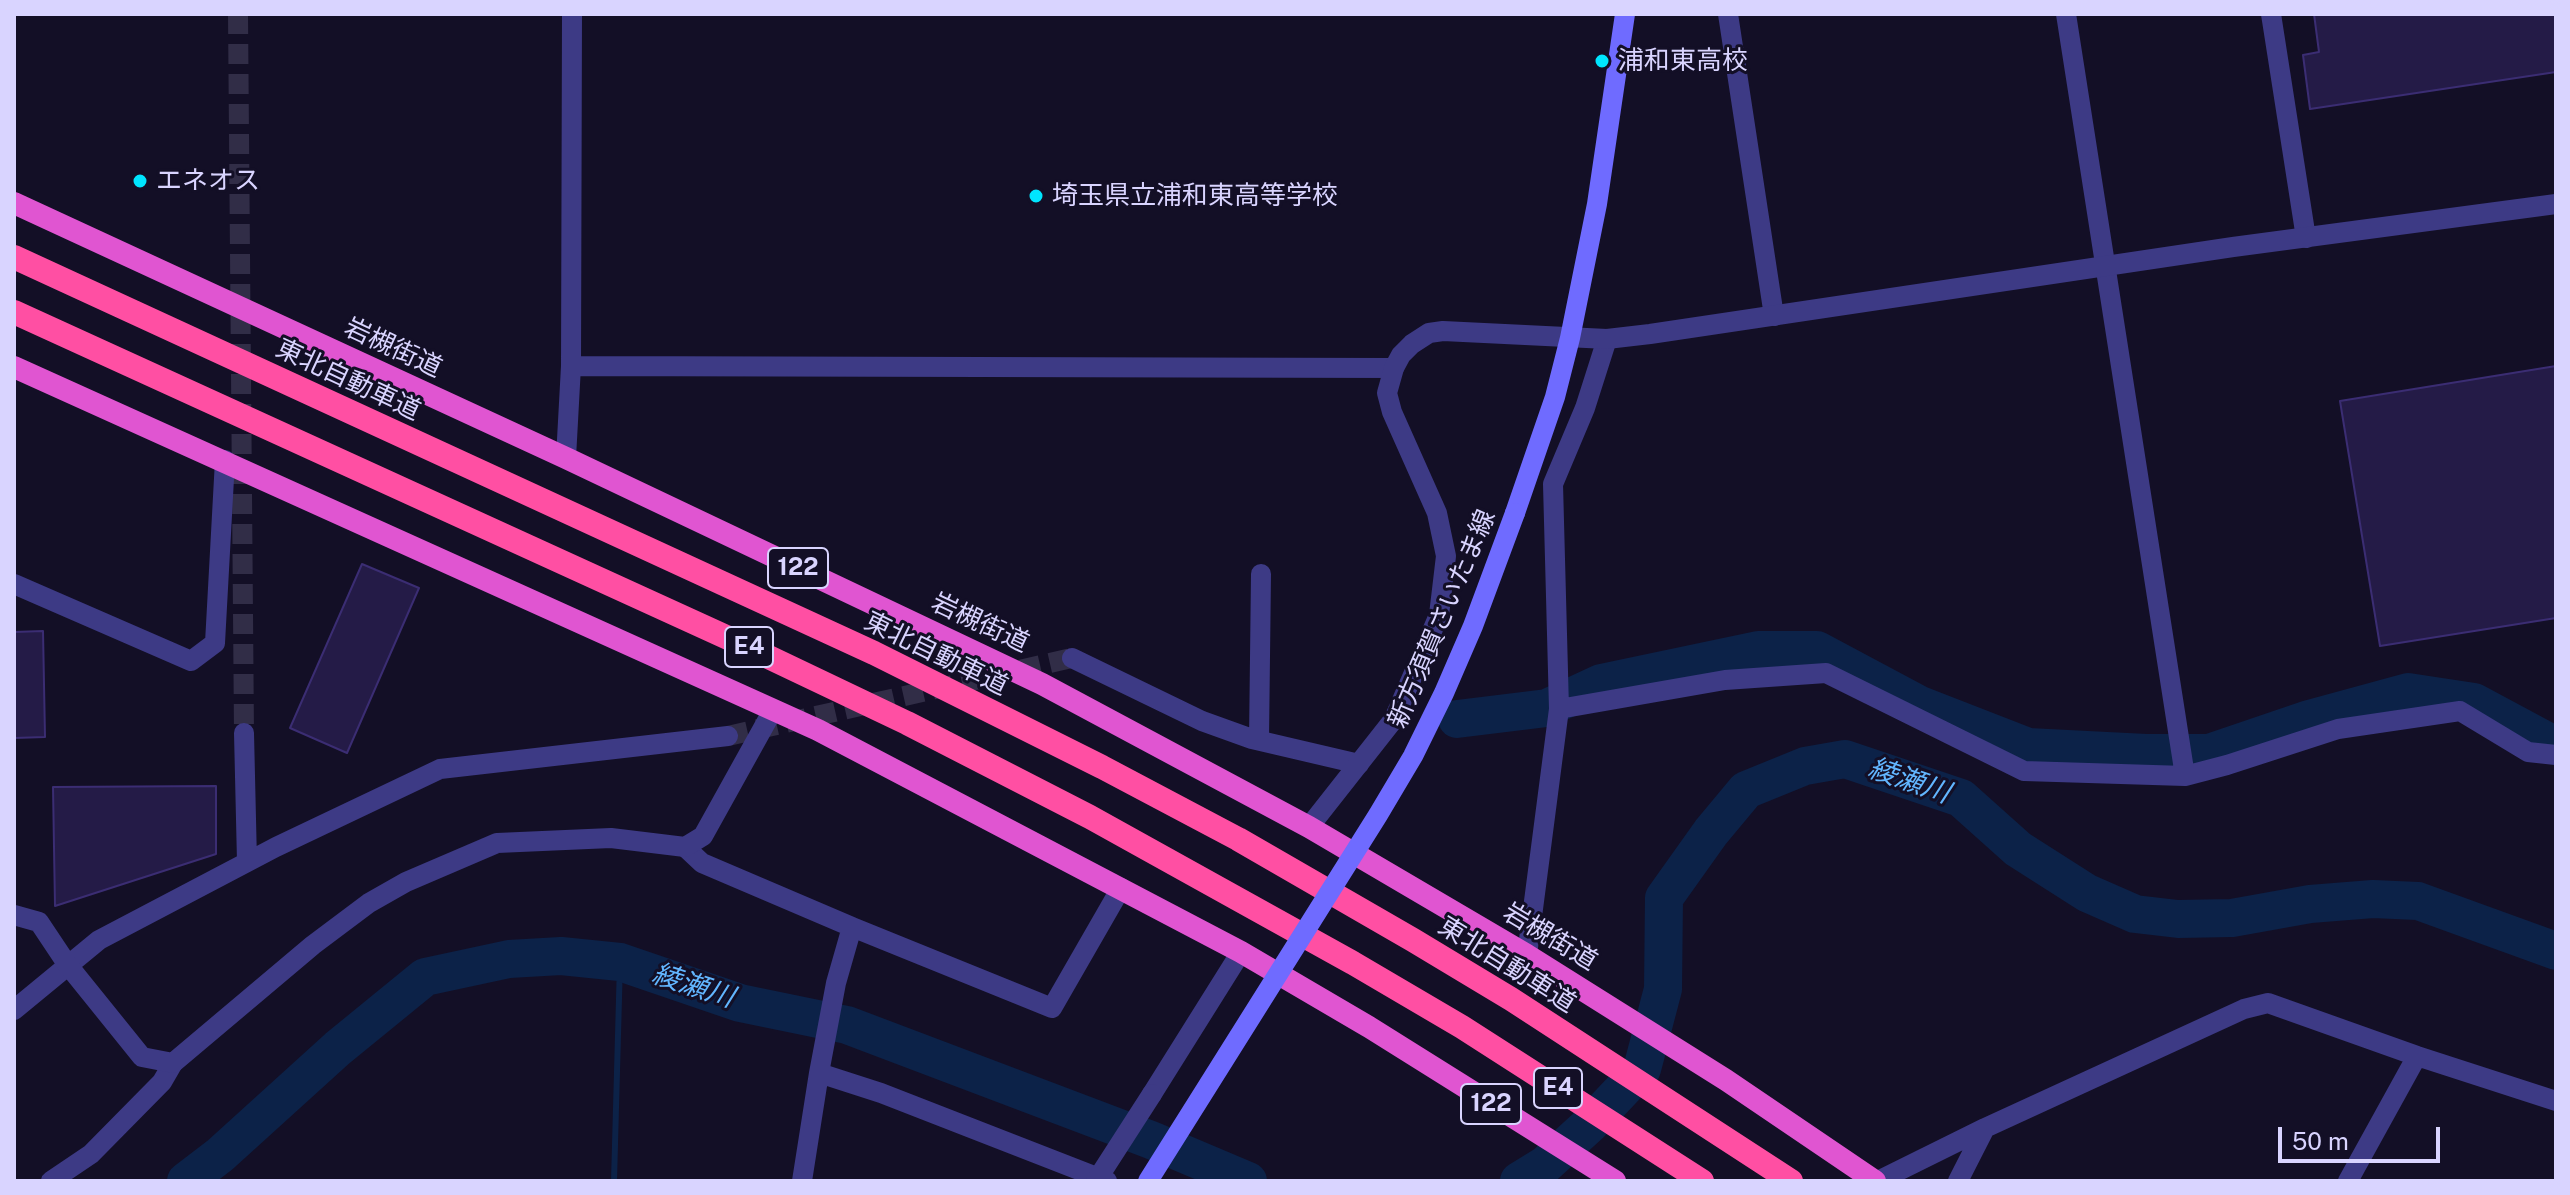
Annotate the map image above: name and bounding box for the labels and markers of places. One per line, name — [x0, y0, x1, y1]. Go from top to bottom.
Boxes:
place label: 浦和東高校 — [1618, 45, 1748, 77]
marker: 浦和東高校 — [1593, 52, 1611, 70]
place label: エネオス — [156, 165, 260, 197]
marker: エネオス — [131, 172, 149, 190]
place label: 埼玉県立浦和東高等学校 — [1052, 180, 1338, 212]
marker: 埼玉県立浦和東高等学校 — [1027, 187, 1045, 205]

